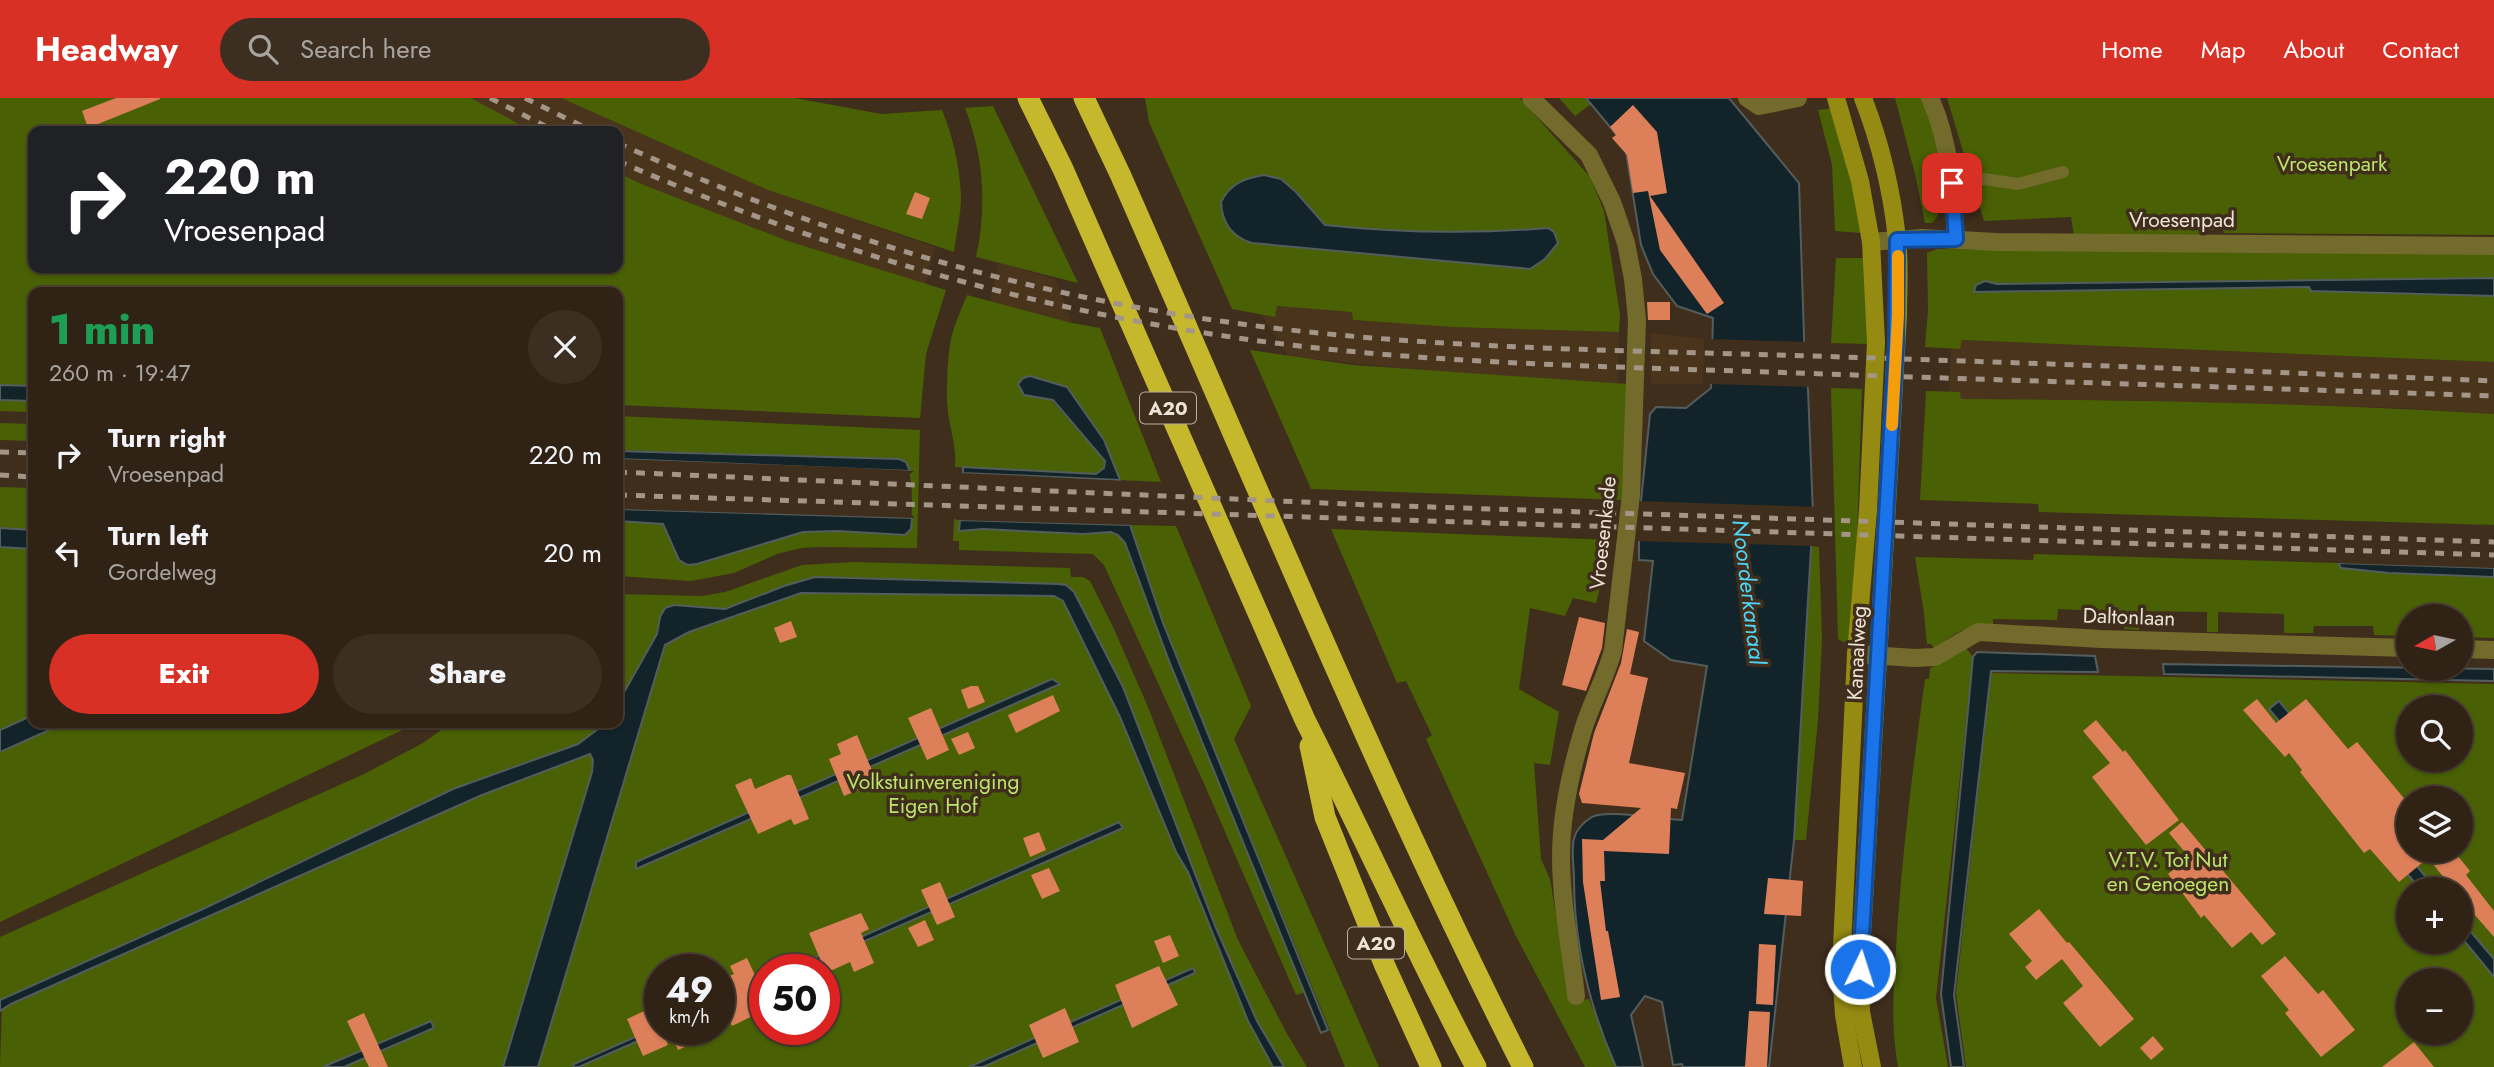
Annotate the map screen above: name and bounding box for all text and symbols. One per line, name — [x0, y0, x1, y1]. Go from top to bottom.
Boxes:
search box — [220, 18, 710, 81]
text: Headway — [35, 26, 178, 73]
icon: search — [244, 30, 282, 68]
text: Search here — [300, 30, 431, 68]
text: Home — [2101, 32, 2163, 67]
text: Map — [2201, 32, 2245, 67]
text: About — [2283, 32, 2344, 67]
text: Contact — [2382, 32, 2459, 67]
text: 220 m — [164, 142, 316, 212]
park label: Vroesenpark — [2277, 149, 2388, 179]
pin — [1922, 153, 1982, 213]
icon: right — [49, 154, 140, 245]
icon: arrive — [1933, 164, 1971, 202]
street label: Vroesenpad — [2129, 205, 2235, 235]
text: Vroesenpad — [164, 207, 325, 253]
text: 1 min — [49, 299, 155, 360]
button: close — [528, 310, 602, 384]
text: 260 m · 19:47 — [49, 356, 191, 390]
road number: A20 — [1140, 392, 1196, 424]
text: Turn right — [108, 419, 226, 457]
icon: right — [49, 436, 87, 474]
text: 220 m — [529, 436, 602, 474]
text: Vroesenpad — [108, 457, 224, 491]
street label: Vroesenkade — [1582, 475, 1624, 591]
text: Turn left — [108, 517, 208, 555]
water label: Noorderkanaal — [1723, 517, 1775, 667]
icon: left — [49, 534, 87, 572]
text: 20 m — [544, 534, 602, 572]
text: Gordelweg — [108, 555, 217, 589]
street label: Daltonlaan — [2082, 600, 2176, 634]
north arrow — [2396, 604, 2473, 681]
map controls — [2396, 604, 2473, 1045]
street label: Kanaalweg — [1840, 605, 1874, 701]
button: Exit — [49, 634, 319, 714]
button: Share — [333, 634, 602, 714]
button: search — [2396, 695, 2473, 772]
park label: Volkstuinvereniging Eigen Hof — [847, 767, 1019, 821]
button: layers — [2396, 786, 2473, 863]
park label: V.T.V. Tot Nut en Genoegen — [2107, 845, 2229, 899]
button: + — [2396, 877, 2473, 954]
road number: A20 — [1348, 928, 1404, 958]
position arrow — [1823, 932, 1897, 1006]
speed limit sign: 50 — [749, 954, 840, 1045]
text: 49 — [666, 965, 713, 1015]
button: − — [2396, 968, 2473, 1045]
text: km/h — [669, 1004, 710, 1030]

